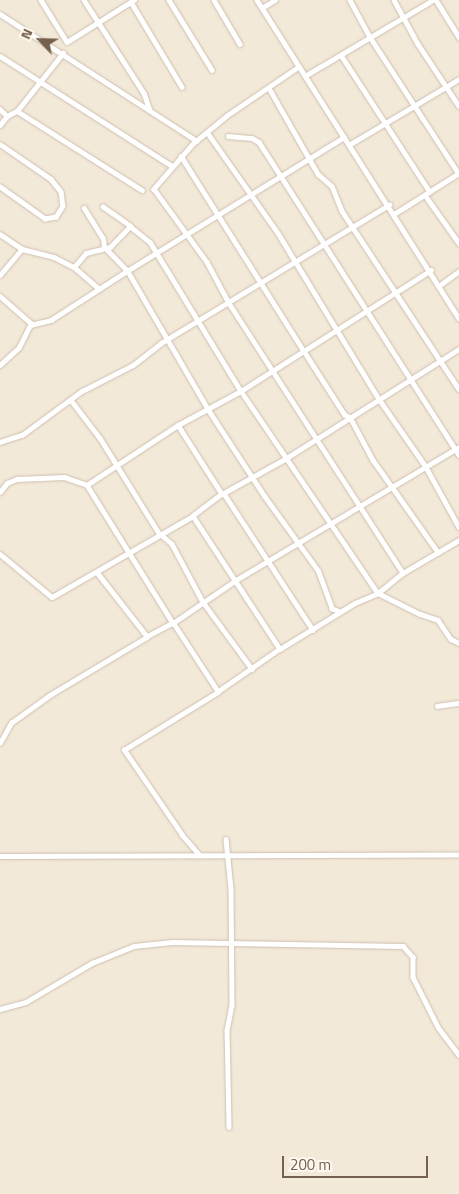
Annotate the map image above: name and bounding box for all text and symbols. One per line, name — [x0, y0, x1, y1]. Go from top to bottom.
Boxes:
north arrow — [15, 15, 65, 65]
text: N — [14, 25, 37, 42]
scale bar — [284, 1146, 430, 1178]
text: 200 m — [290, 1153, 331, 1176]

